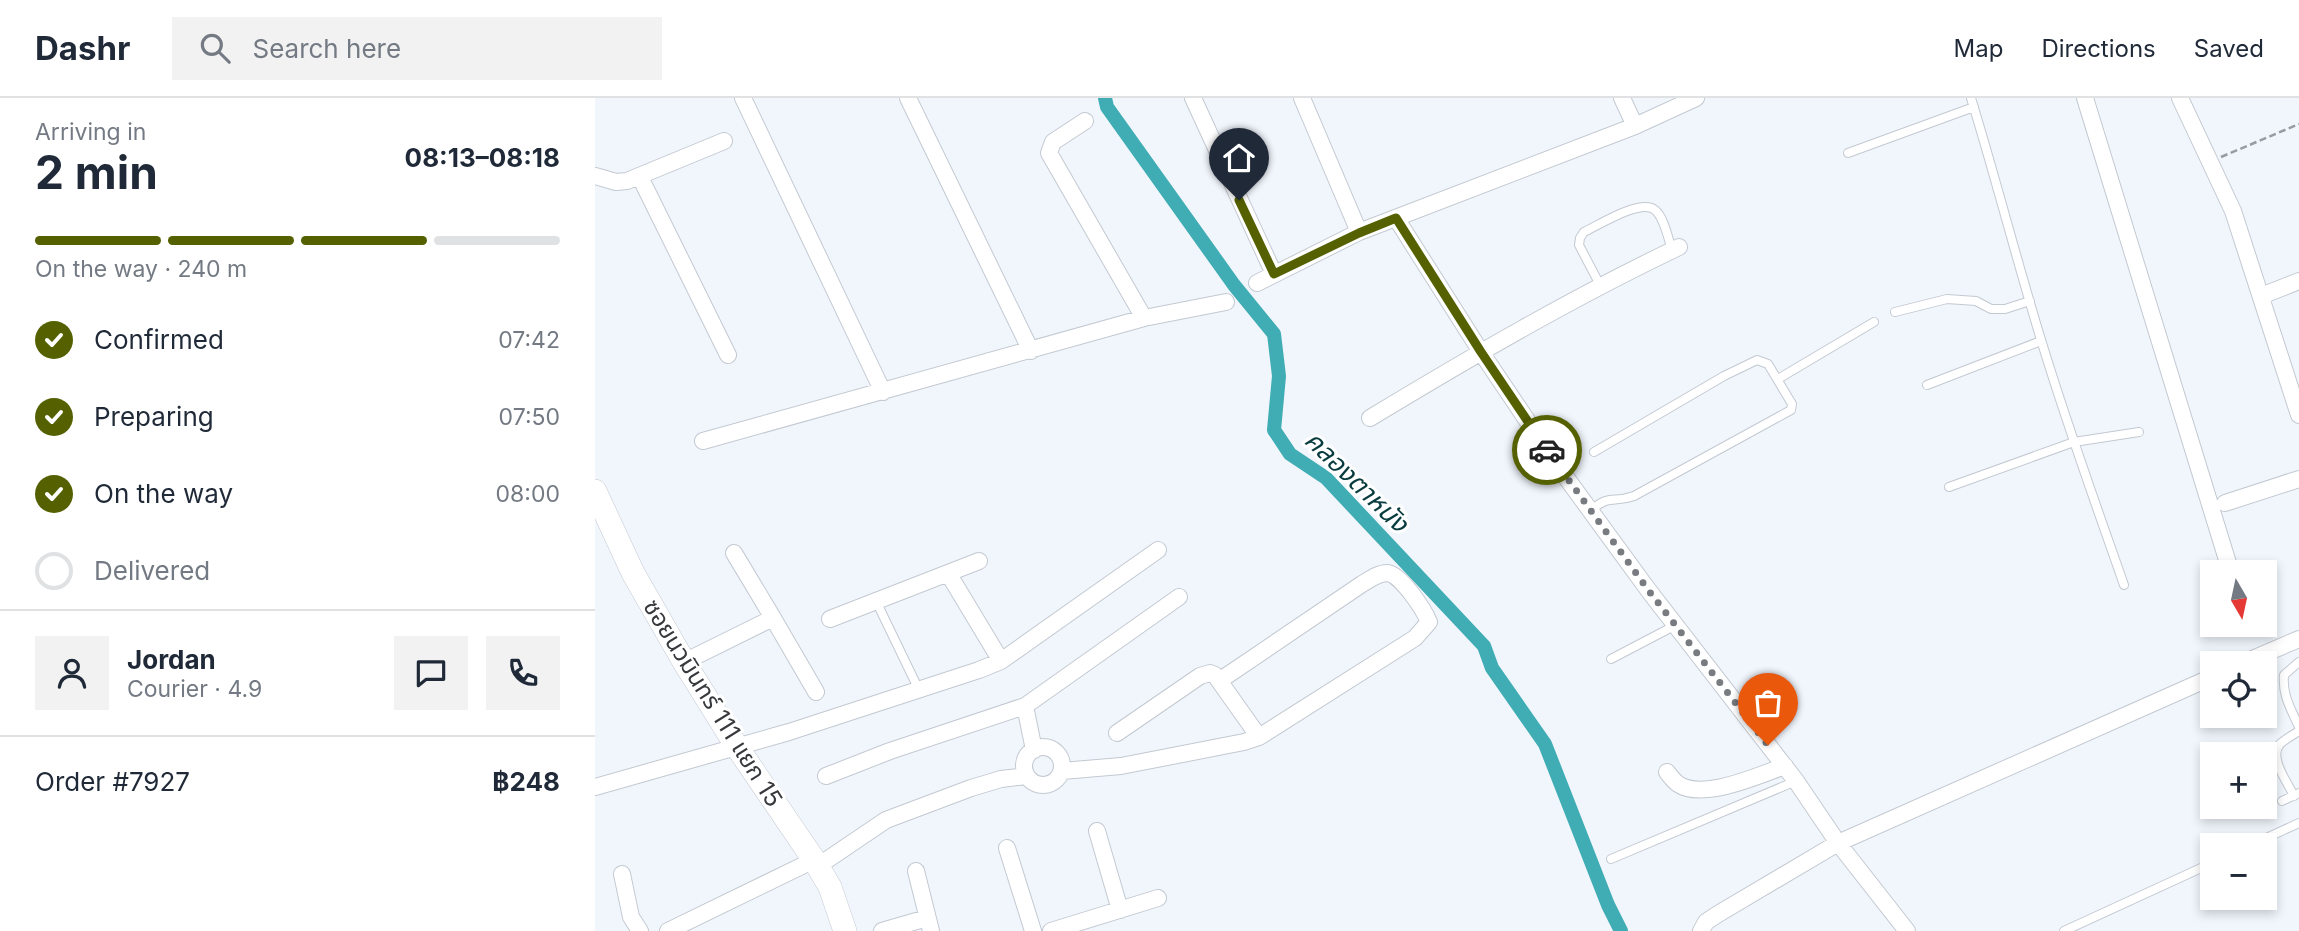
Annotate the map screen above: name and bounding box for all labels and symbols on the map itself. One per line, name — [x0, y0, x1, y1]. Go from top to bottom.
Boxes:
pin — [1209, 128, 1269, 200]
courier — [1512, 415, 1582, 485]
water label: คลองตาหนัง — [1299, 424, 1416, 539]
north arrow — [2200, 560, 2277, 637]
street label: ซอยนวมินทร์ 111 แยก 15 — [637, 594, 789, 812]
pin — [1738, 673, 1798, 745]

